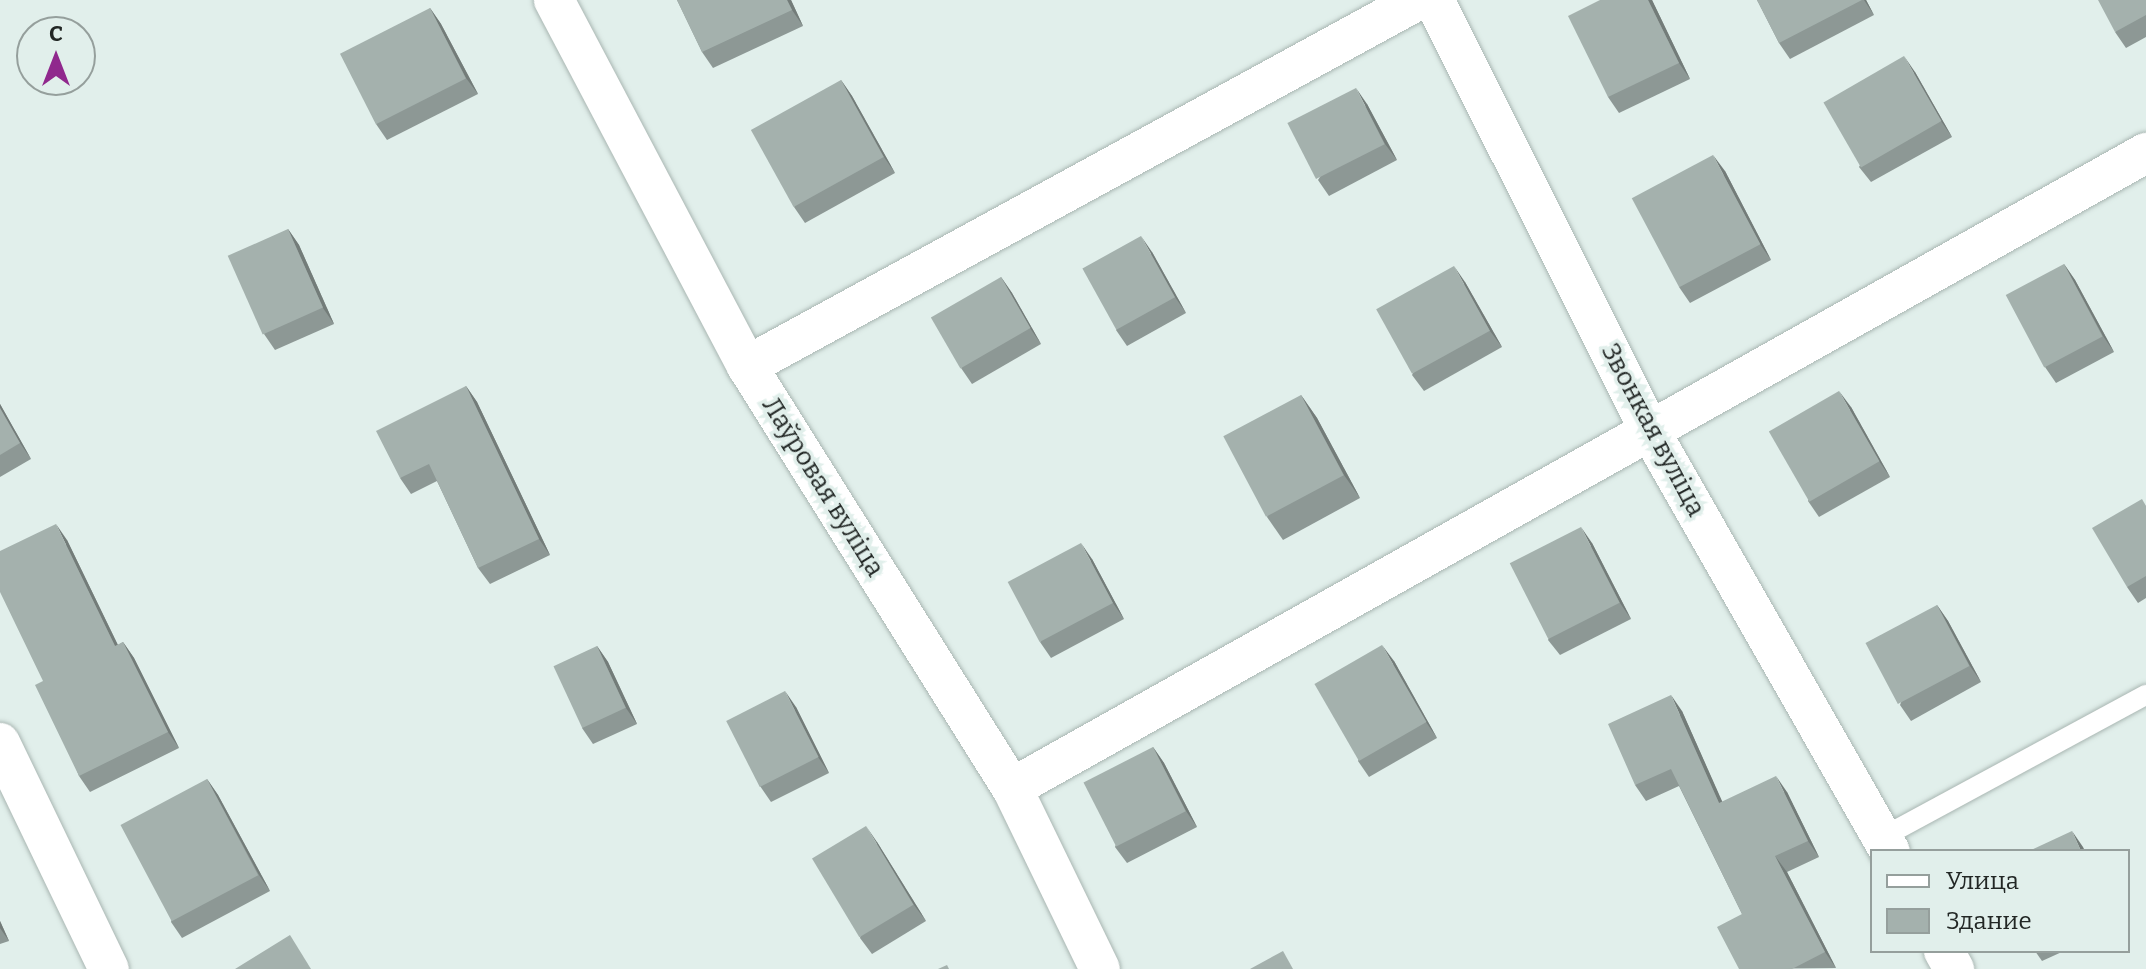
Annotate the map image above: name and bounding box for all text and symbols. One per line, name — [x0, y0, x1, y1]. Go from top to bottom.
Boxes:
north arrow — [16, 16, 96, 96]
text: С — [49, 20, 63, 47]
street label: Звонкая вуліца — [1594, 338, 1712, 522]
street label: Лаўровая вуліца — [755, 392, 891, 582]
legend — [1870, 849, 2130, 953]
text: Улица — [1946, 867, 2019, 895]
text: Здание — [1946, 907, 2032, 935]

